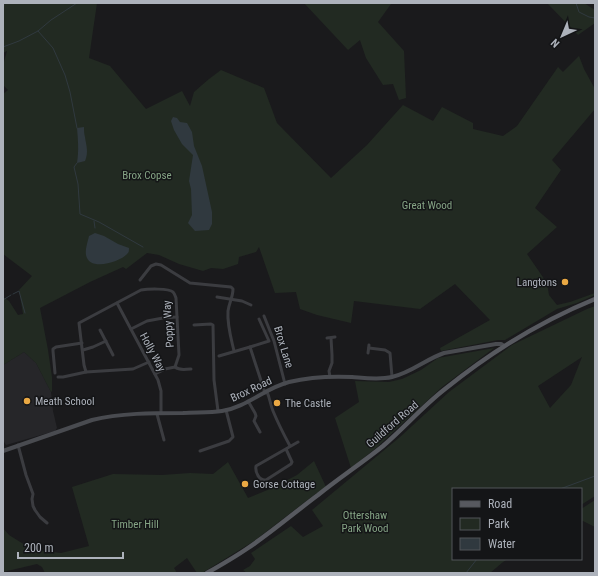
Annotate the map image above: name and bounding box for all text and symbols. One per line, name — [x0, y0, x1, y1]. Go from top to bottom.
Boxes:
north arrow — [542, 16, 582, 56]
text: N — [548, 36, 562, 50]
park label: Brox Copse — [122, 169, 172, 182]
park label: Great Wood — [402, 199, 452, 212]
place label: Langtons — [517, 276, 557, 289]
marker: Langtons — [560, 277, 570, 287]
street label: Poppy Way — [160, 299, 177, 348]
street label: Brox Lane — [271, 325, 296, 370]
street label: Holly Way — [137, 330, 168, 374]
street label: Brox Road — [228, 374, 274, 405]
place label: Meath School — [35, 395, 95, 408]
marker: Meath School — [22, 396, 32, 406]
place label: The Castle — [285, 397, 331, 410]
marker: The Castle — [272, 398, 282, 408]
street label: Guildford Road — [364, 398, 421, 450]
place label: Gorse Cottage — [253, 478, 315, 491]
marker: Gorse Cottage — [240, 479, 250, 489]
legend — [452, 488, 582, 560]
text: Road — [488, 497, 512, 511]
park label: Ottershaw Park Wood — [342, 509, 388, 535]
text: Park — [488, 517, 510, 531]
park label: Timber Hill — [111, 518, 159, 531]
scale bar — [18, 534, 123, 560]
text: Water — [488, 537, 516, 551]
text: 200 m — [24, 541, 54, 555]

